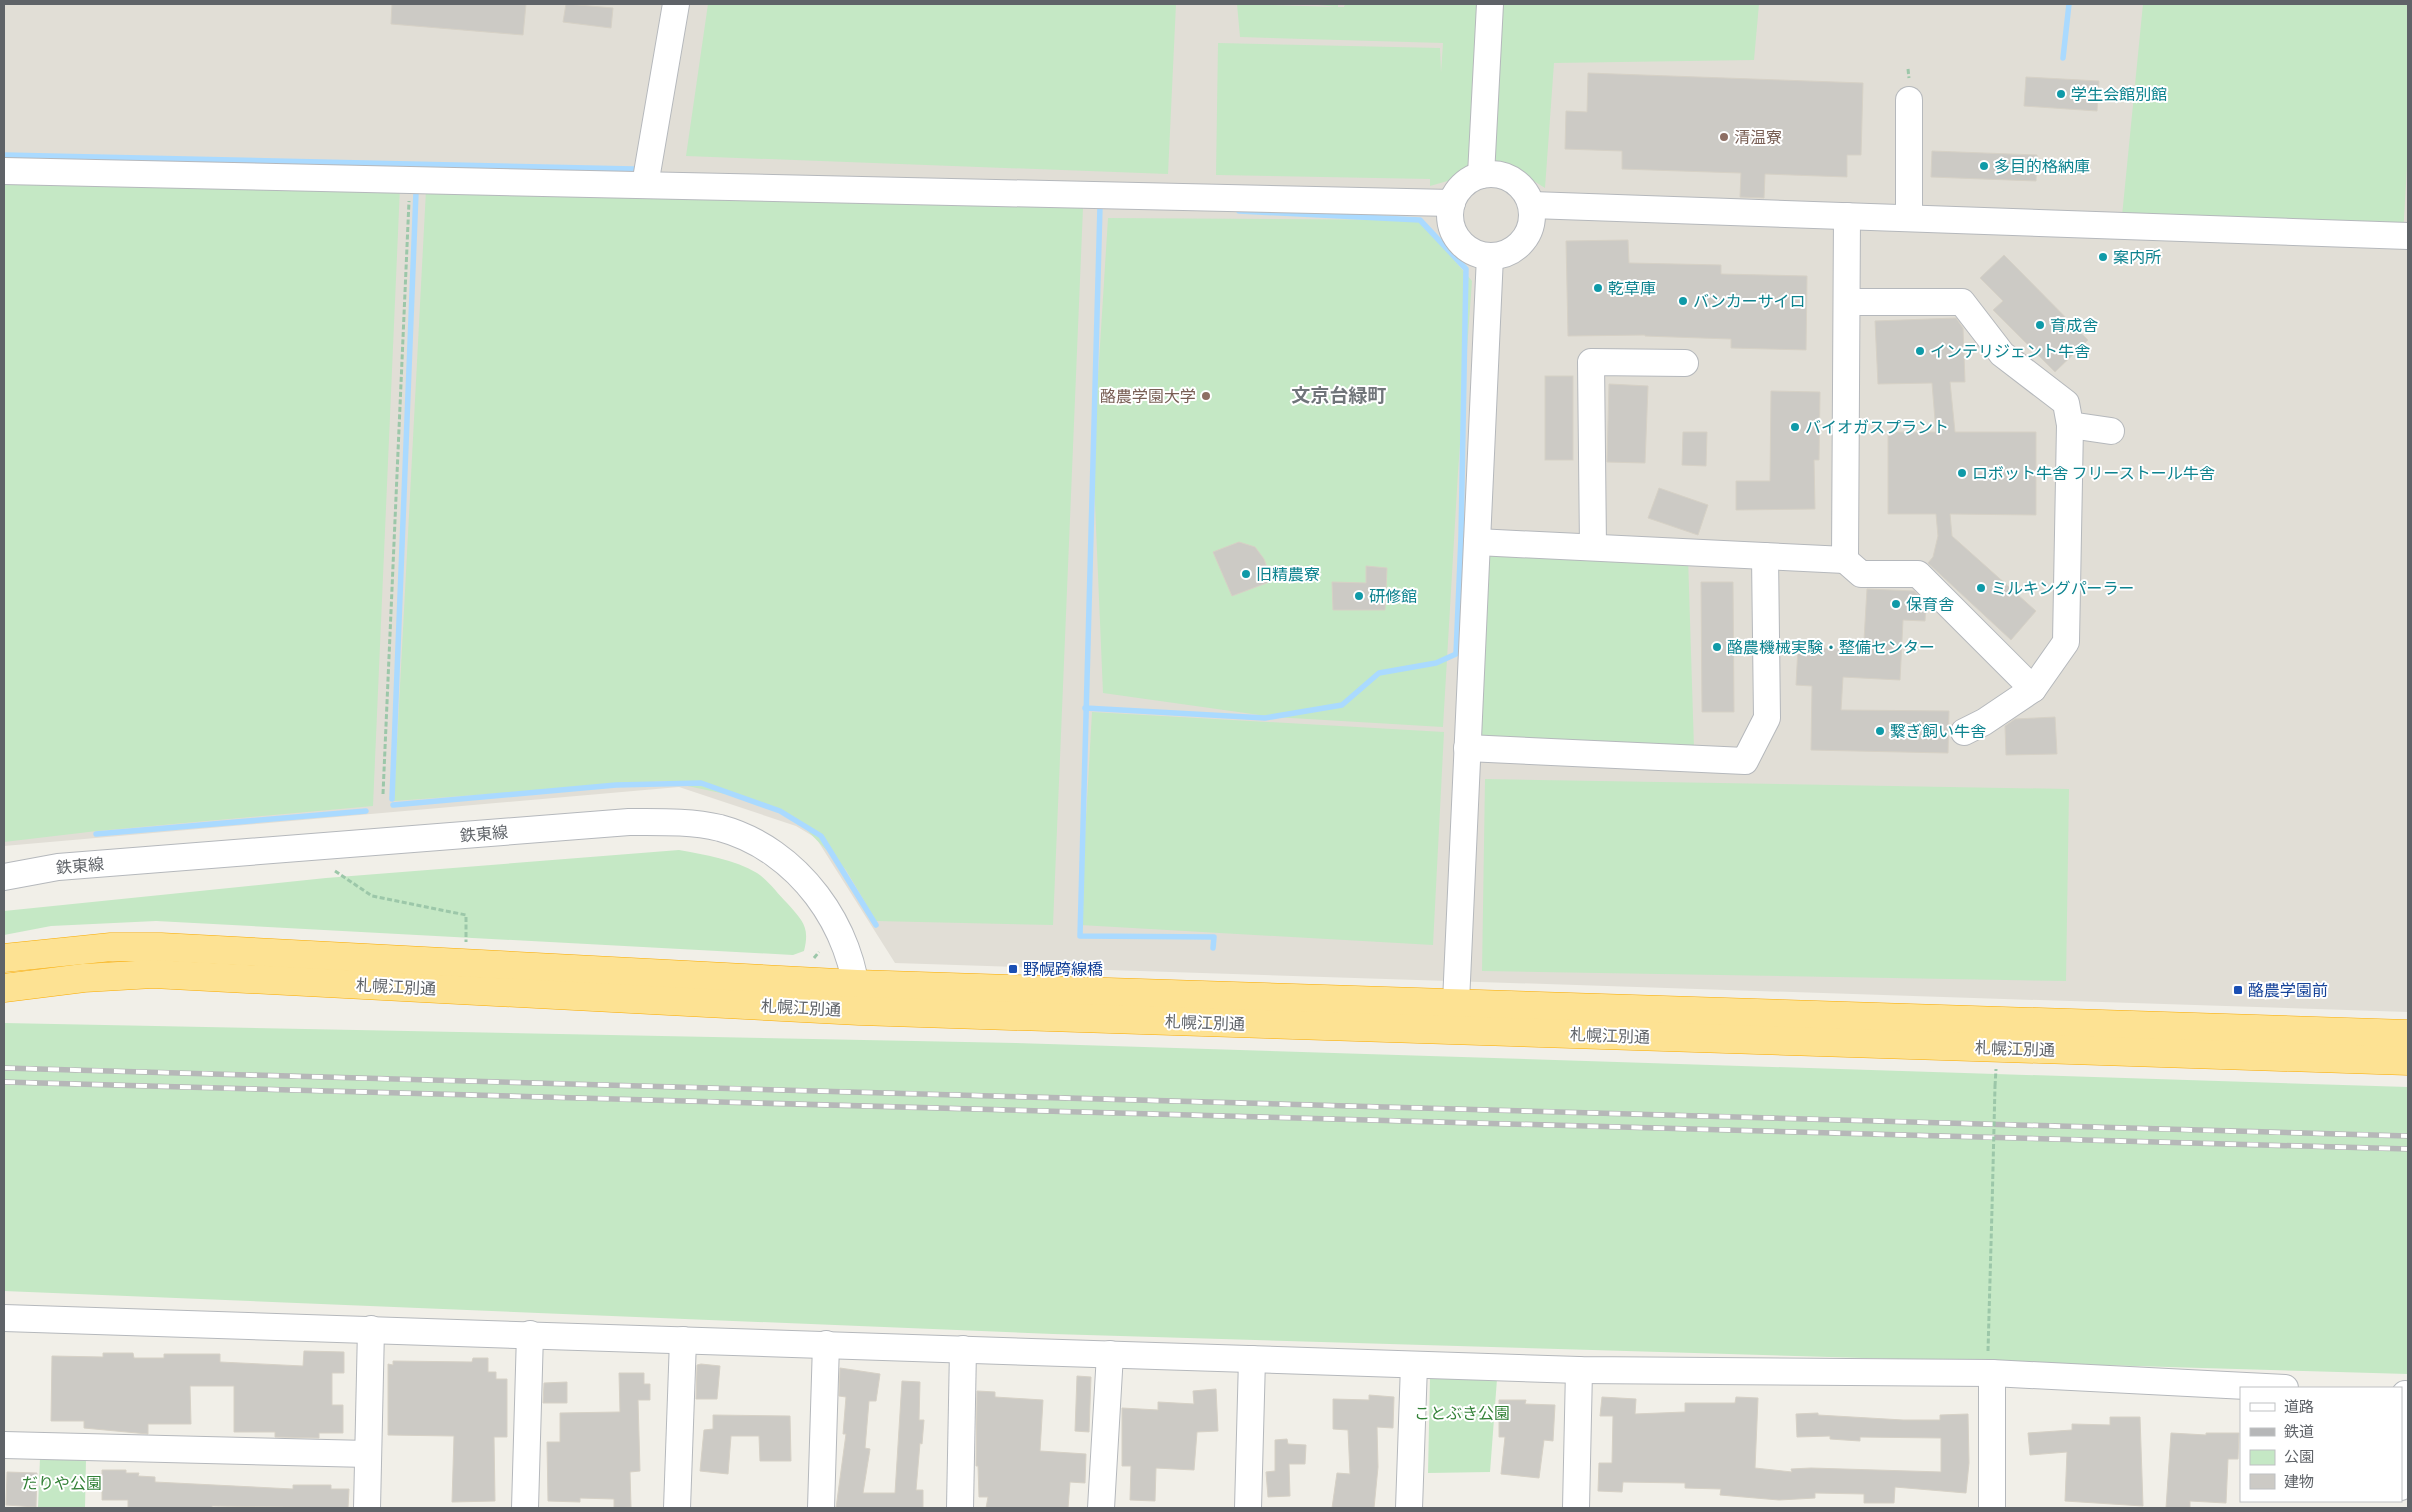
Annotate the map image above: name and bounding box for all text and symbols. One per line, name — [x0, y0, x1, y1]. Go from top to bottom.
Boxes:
place label: 学生会館別館 — [2071, 85, 2167, 104]
marker: 学生会館別館 — [2055, 88, 2067, 100]
place label: 清温寮 — [1734, 128, 1782, 147]
marker: 清温寮 — [1718, 131, 1730, 143]
place label: 多目的格納庫 — [1994, 157, 2090, 176]
marker: 多目的格納庫 — [1978, 160, 1990, 172]
place label: 案内所 — [2113, 248, 2161, 267]
marker: 案内所 — [2097, 251, 2109, 263]
place label: 乾草庫 — [1608, 279, 1656, 298]
marker: 乾草庫 — [1592, 282, 1604, 294]
place label: バンカーサイロ — [1693, 292, 1805, 311]
marker: バンカーサイロ — [1677, 295, 1689, 307]
place label: 育成舎 — [2050, 316, 2098, 335]
marker: 育成舎 — [2034, 319, 2046, 331]
place label: インテリジェント牛舎 — [1930, 342, 2090, 361]
marker: インテリジェント牛舎 — [1914, 345, 1926, 357]
district label: 文京台緑町 — [1291, 384, 1387, 407]
place label: 酪農学園大学 — [1100, 387, 1196, 406]
marker: 酪農学園大学 — [1200, 390, 1212, 402]
place label: バイオガスプラント — [1805, 418, 1949, 437]
marker: バイオガスプラント — [1789, 421, 1801, 433]
place label: ロボット牛舎 フリーストール牛舎 — [1972, 464, 2215, 483]
marker: ロボット牛舎 フリーストール牛舎 — [1956, 467, 1968, 479]
place label: 旧精農寮 — [1256, 565, 1320, 584]
marker: 旧精農寮 — [1240, 568, 1252, 580]
place label: ミルキングパーラー — [1991, 579, 2135, 598]
marker: ミルキングパーラー — [1975, 582, 1987, 594]
place label: 研修館 — [1369, 587, 1417, 606]
marker: 研修館 — [1353, 590, 1365, 602]
place label: 保育舎 — [1906, 595, 1954, 614]
marker: 保育舎 — [1890, 598, 1902, 610]
place label: 酪農機械実験・整備センター — [1727, 638, 1935, 657]
marker: 酪農機械実験・整備センター — [1711, 641, 1723, 653]
place label: 繋ぎ飼い牛舎 — [1890, 722, 1986, 741]
marker: 繋ぎ飼い牛舎 — [1874, 725, 1886, 737]
street label: 鉄東線 — [459, 822, 509, 846]
street label: 鉄東線 — [55, 854, 105, 878]
place label: 野幌跨線橋 — [1023, 960, 1103, 979]
marker: 野幌跨線橋 — [1007, 963, 1019, 975]
street label: 札幌江別通 — [356, 975, 436, 999]
place label: 酪農学園前 — [2248, 981, 2328, 1000]
marker: 酪農学園前 — [2232, 984, 2244, 996]
street label: 札幌江別通 — [761, 996, 841, 1020]
street label: 札幌江別通 — [1165, 1012, 1245, 1034]
street label: 札幌江別通 — [1570, 1025, 1650, 1047]
street label: 札幌江別通 — [1975, 1038, 2055, 1060]
legend — [2240, 1387, 2402, 1502]
text: 道路 — [2284, 1398, 2314, 1416]
park label: ことぶき公園 — [1414, 1404, 1510, 1423]
text: 鉄道 — [2284, 1423, 2314, 1441]
text: 公園 — [2284, 1448, 2314, 1466]
text: 建物 — [2284, 1473, 2314, 1491]
park label: だりや公園 — [22, 1474, 102, 1493]

